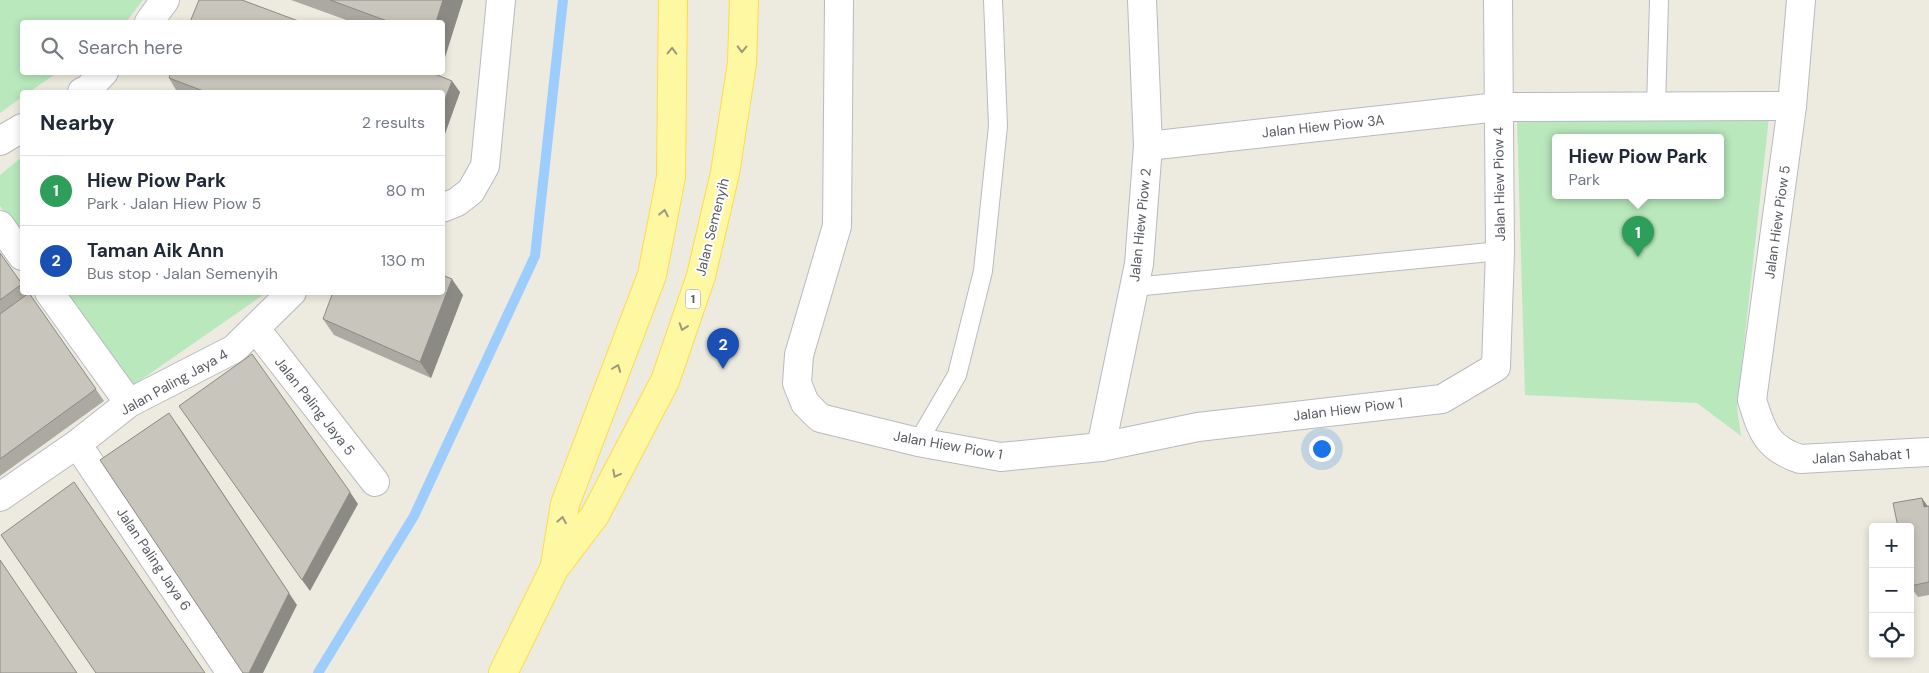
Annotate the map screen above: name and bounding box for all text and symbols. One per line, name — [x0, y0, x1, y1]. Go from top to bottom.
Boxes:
search box — [20, 20, 445, 75]
icon: search — [38, 34, 66, 62]
text: Search here — [78, 35, 183, 60]
one-way arrow — [737, 45, 748, 53]
one-way arrow — [667, 47, 677, 55]
text: Nearby — [40, 109, 114, 137]
street label: Jalan Hiew Piow 3A — [1261, 111, 1385, 141]
text: 2 results — [362, 112, 425, 133]
street label: Jalan Hiew Piow 4 — [1489, 126, 1509, 241]
popup — [1552, 134, 1724, 199]
text: Hiew Piow Park — [1569, 144, 1707, 169]
street label: Jalan Hiew Piow 5 — [1760, 164, 1794, 280]
street label: Jalan Hiew Piow 2 — [1125, 167, 1155, 283]
text: Hiew Piow Park — [87, 168, 226, 193]
text: Park — [1569, 169, 1600, 190]
street label: Jalan Semenyih — [691, 176, 733, 278]
text: 1 — [53, 180, 59, 201]
text: 80 m — [386, 180, 425, 201]
text: Park · Jalan Hiew Piow 5 — [87, 193, 261, 214]
one-way arrow — [659, 209, 669, 217]
pin: 1 — [1622, 216, 1654, 257]
text: Taman Aik Ann — [87, 238, 224, 263]
text: 2 — [51, 250, 61, 271]
text: 130 m — [381, 250, 425, 271]
text: Bus stop · Jalan Semenyih — [87, 263, 278, 284]
road number: 1 — [686, 290, 700, 308]
one-way arrow — [679, 322, 689, 330]
pin: 2 — [707, 328, 739, 369]
street label: Jalan Paling Jaya 4 — [117, 345, 231, 419]
street label: Jalan Paling Jaya 5 — [271, 353, 359, 459]
one-way arrow — [611, 364, 621, 373]
street label: Jalan Hiew Piow 1 — [1292, 393, 1404, 425]
street label: Jalan Hiew Piow 1 — [892, 427, 1004, 463]
your location — [1309, 436, 1335, 462]
street label: Jalan Sahabat 1 — [1811, 444, 1911, 468]
one-way arrow — [612, 469, 622, 478]
street label: Jalan Paling Jaya 6 — [113, 504, 195, 614]
one-way arrow — [556, 516, 567, 524]
map controls — [1869, 523, 1914, 658]
button: + — [1869, 523, 1914, 568]
button: − — [1869, 568, 1914, 613]
button: locate — [1869, 613, 1914, 658]

